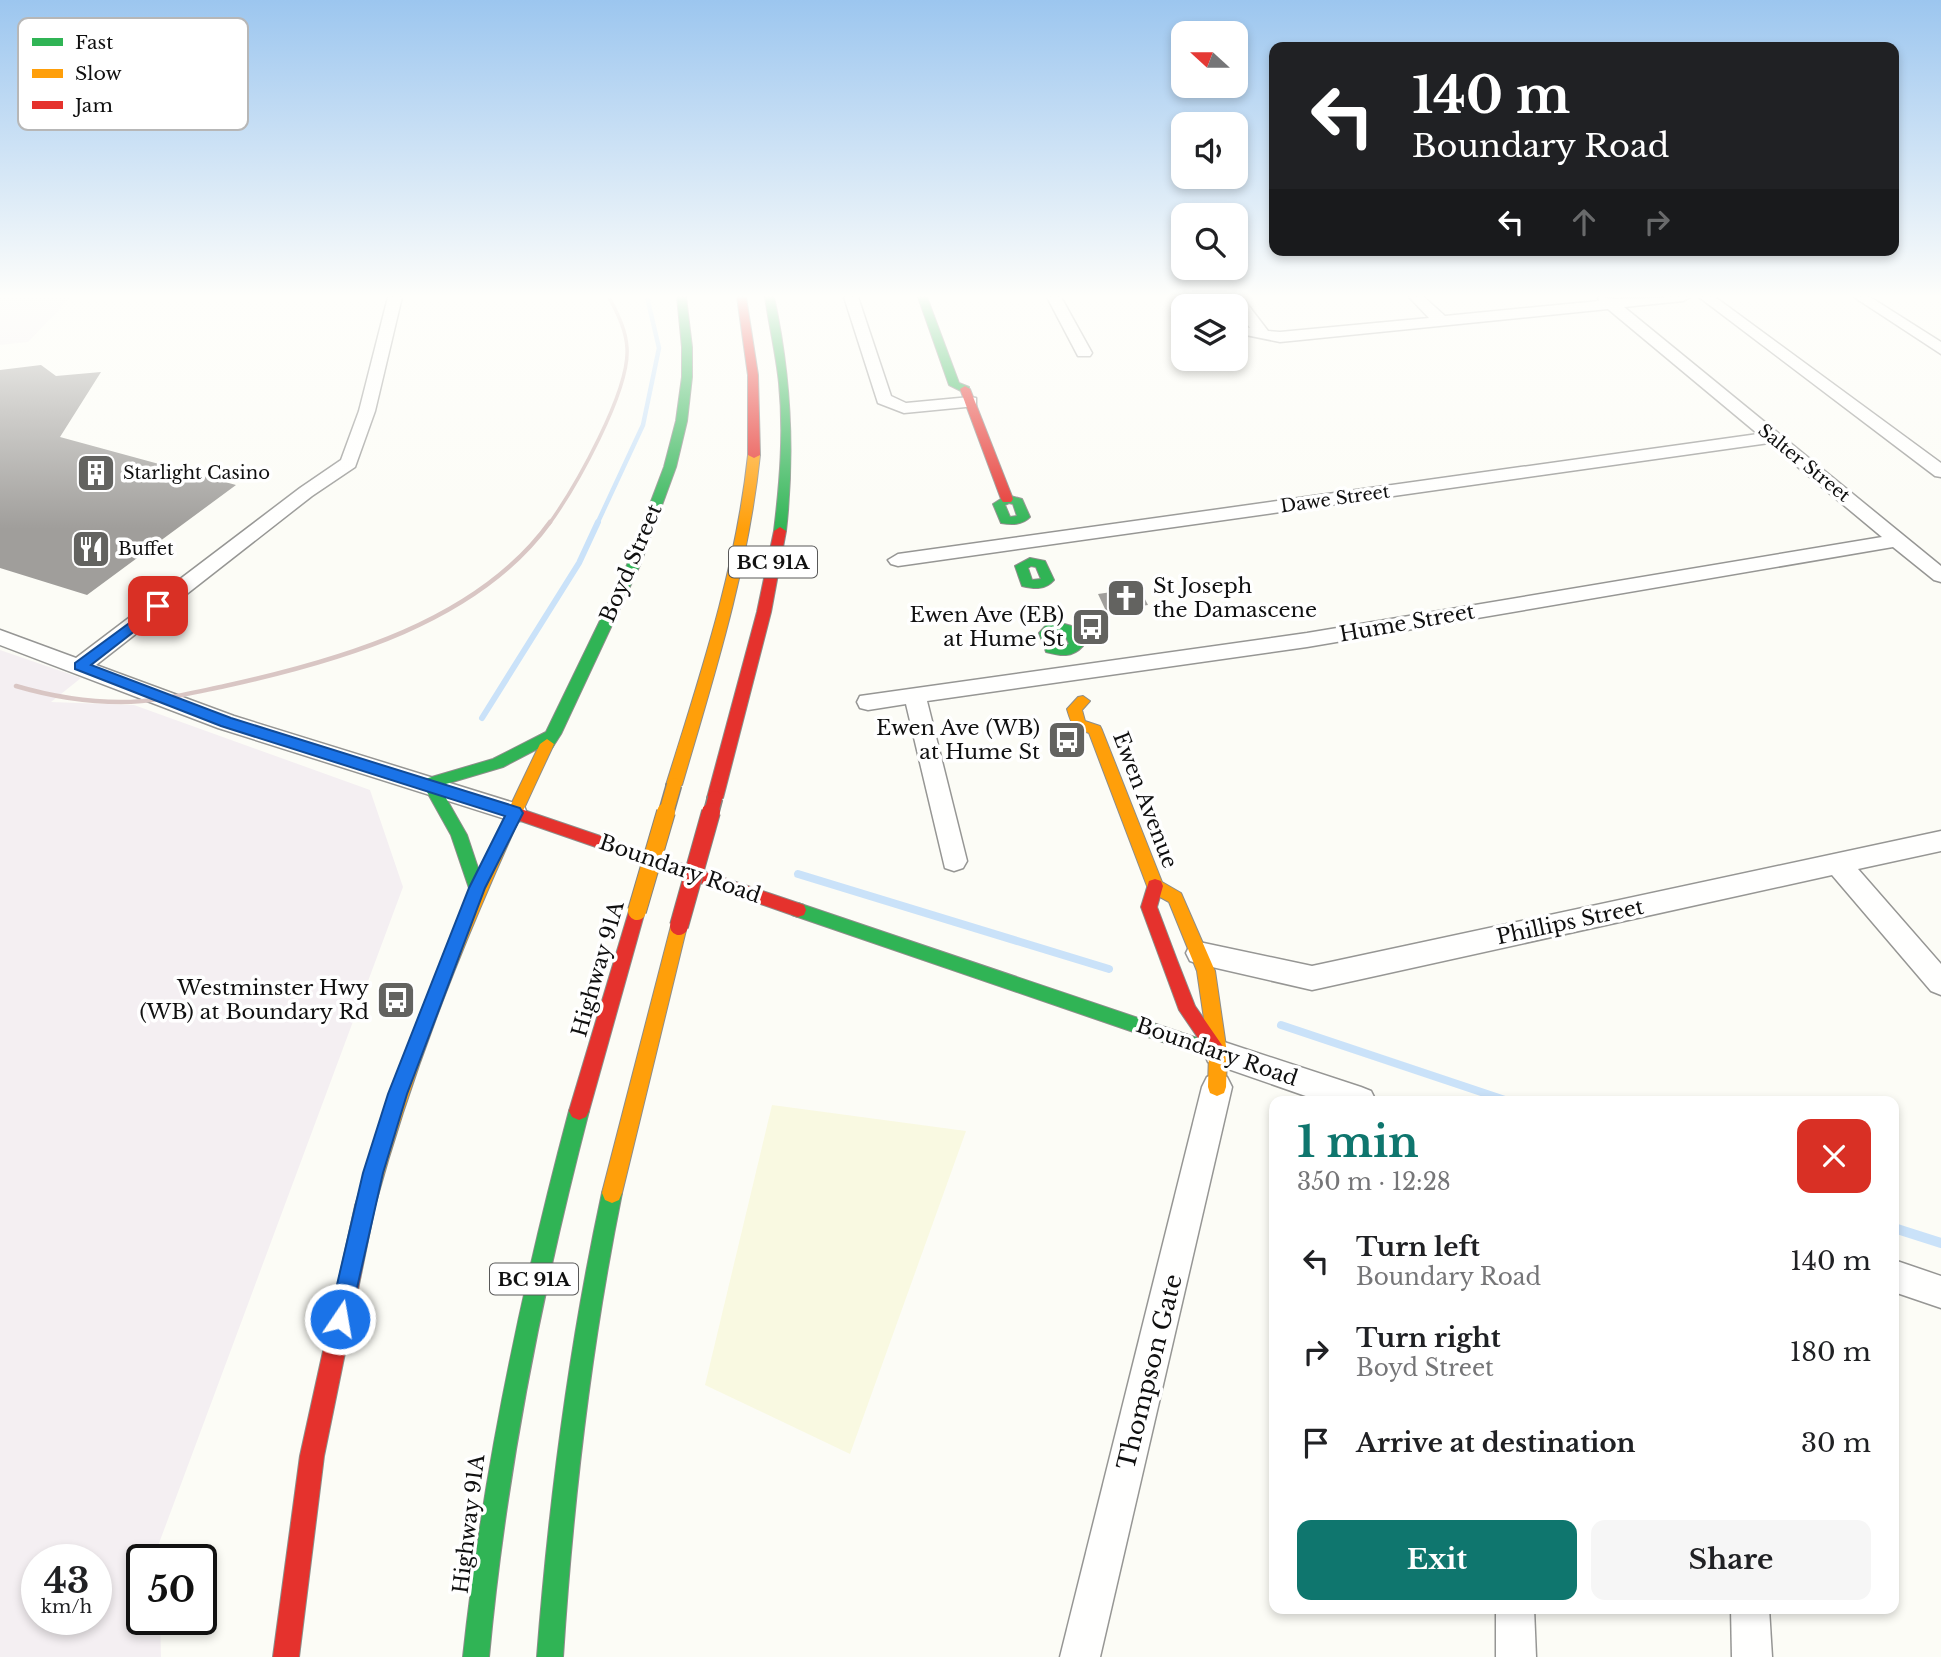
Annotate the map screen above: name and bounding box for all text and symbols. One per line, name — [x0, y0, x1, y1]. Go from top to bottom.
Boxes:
legend — [18, 18, 248, 130]
north arrow — [1171, 21, 1248, 98]
map controls — [1171, 21, 1248, 371]
text: Fast — [75, 31, 114, 54]
text: Slow — [75, 62, 122, 85]
text: 140 m — [1412, 65, 1570, 126]
icon: left — [1297, 70, 1388, 161]
text: Jam — [72, 94, 113, 117]
button: sound — [1171, 112, 1248, 189]
text: Boundary Road — [1412, 126, 1669, 166]
button: search — [1171, 203, 1248, 280]
icon: left — [1492, 203, 1530, 241]
icon: ahead — [1565, 203, 1603, 241]
icon: right — [1638, 203, 1676, 241]
button: layers — [1171, 294, 1248, 371]
street label: Salter Street — [1754, 419, 1855, 507]
building icon: Starlight Casino — [75, 452, 117, 494]
place label: Starlight Casino — [123, 462, 270, 484]
street label: Dawe Street — [1279, 480, 1391, 518]
street label: Boyd Street — [594, 500, 668, 626]
restaurant icon: Buffet — [70, 528, 112, 570]
place label: Buffet — [118, 538, 174, 560]
road number: BC 91A — [729, 547, 817, 578]
place label: St Joseph the Damascene — [1153, 573, 1317, 623]
pin — [128, 576, 188, 636]
church icon: St Joseph the Damascene — [1105, 577, 1147, 619]
icon: arrive — [139, 587, 177, 625]
street label: Hume Street — [1337, 598, 1477, 648]
place label: Ewen Ave (EB) at Hume St — [910, 602, 1064, 652]
bus stop icon: Ewen Ave (EB) at Hume St — [1070, 606, 1112, 648]
place label: Ewen Ave (WB) at Hume St — [876, 715, 1040, 765]
bus stop icon: Ewen Ave (WB) at Hume St — [1046, 719, 1088, 761]
street label: Ewen Avenue — [1107, 728, 1183, 872]
street label: Boundary Road — [596, 829, 764, 909]
street label: Phillips Street — [1494, 894, 1646, 950]
street label: Highway 91A — [566, 897, 630, 1040]
place label: Westminster Hwy (WB) at Boundary Rd — [139, 975, 370, 1025]
bus stop icon: Westminster Hwy (WB) at Boundary Rd — [375, 979, 417, 1021]
street label: Boundary Road — [1133, 1012, 1301, 1092]
text: 1 min — [1297, 1116, 1419, 1168]
button: close — [1797, 1119, 1871, 1193]
text: 350 m · 12:28 — [1297, 1168, 1451, 1196]
text: Turn left — [1356, 1231, 1480, 1263]
icon: left — [1297, 1242, 1335, 1280]
text: 140 m — [1790, 1245, 1871, 1277]
text: Boundary Road — [1356, 1263, 1541, 1291]
road number: BC 91A — [490, 1264, 578, 1294]
street label: Thompson Gate — [1111, 1271, 1188, 1473]
position arrow — [303, 1282, 377, 1356]
text: Turn right — [1356, 1322, 1501, 1354]
icon: right — [1297, 1333, 1335, 1371]
text: 180 m — [1790, 1336, 1871, 1368]
text: Boyd Street — [1356, 1354, 1494, 1382]
icon: arrive — [1297, 1424, 1335, 1462]
text: Arrive at destination — [1356, 1427, 1636, 1459]
text: 30 m — [1801, 1427, 1871, 1459]
street label: Highway 91A — [448, 1452, 491, 1595]
button: Exit — [1297, 1520, 1577, 1600]
button: Share — [1591, 1520, 1871, 1600]
speed limit sign: 50 — [126, 1544, 217, 1635]
text: 43 — [44, 1559, 89, 1602]
text: km/h — [41, 1596, 92, 1618]

